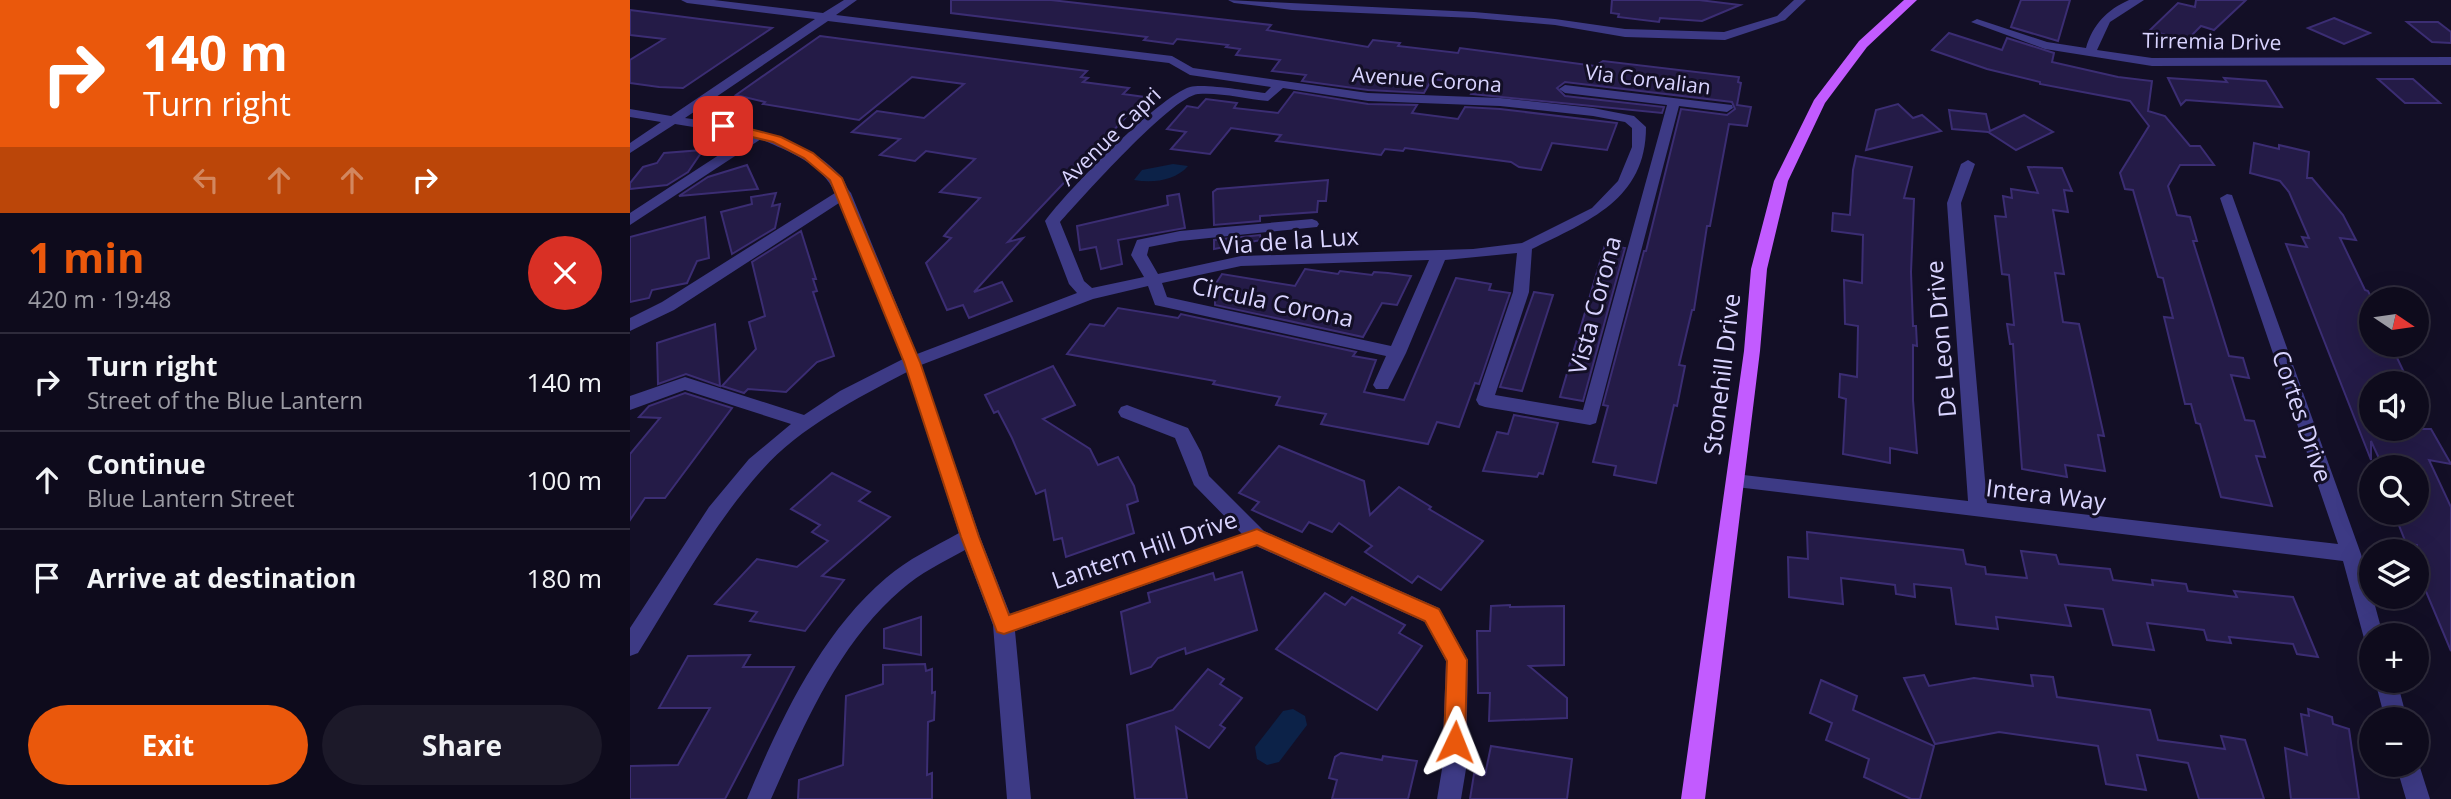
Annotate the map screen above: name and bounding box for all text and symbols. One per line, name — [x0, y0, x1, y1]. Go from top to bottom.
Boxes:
text: 140 m — [143, 19, 288, 85]
street label: Tirremia Drive — [2142, 26, 2282, 56]
icon: right — [28, 28, 119, 119]
street label: Via Corvalian — [1583, 57, 1713, 101]
street label: Avenue Corona — [1351, 60, 1503, 98]
street label: Avenue Capri — [1053, 81, 1167, 191]
text: Turn right — [143, 82, 291, 125]
pin — [693, 96, 753, 156]
icon: arrive — [704, 107, 742, 145]
icon: left — [187, 161, 225, 199]
icon: ahead — [260, 161, 298, 199]
icon: ahead — [333, 161, 371, 199]
icon: right — [406, 161, 444, 199]
street label: Via de la Lux — [1218, 219, 1360, 261]
text: 1 min — [28, 228, 145, 285]
street label: Vista Corona — [1560, 232, 1628, 378]
button: close — [528, 236, 602, 310]
street label: De Leon Drive — [1917, 259, 1963, 419]
street label: Circula Corona — [1189, 268, 1357, 334]
text: 420 m · 19:48 — [28, 283, 171, 315]
north arrow — [2359, 287, 2429, 357]
map controls — [2359, 287, 2429, 777]
street label: Stonehill Drive — [1695, 291, 1747, 457]
street label: Cortes Drive — [2265, 345, 2341, 487]
text: Turn right — [87, 348, 218, 384]
icon: right — [28, 363, 66, 401]
text: 140 m — [527, 364, 602, 400]
button: sound — [2359, 371, 2429, 441]
text: Street of the Blue Lantern — [87, 384, 363, 416]
text: Continue — [87, 446, 206, 482]
button: search — [2359, 455, 2429, 525]
icon: ahead — [28, 461, 66, 499]
text: 100 m — [527, 462, 602, 498]
street label: Intera Way — [1984, 470, 2109, 518]
text: Blue Lantern Street — [87, 482, 294, 514]
street label: Lantern Hill Drive — [1047, 502, 1241, 596]
button: layers — [2359, 539, 2429, 609]
icon: arrive — [28, 559, 66, 597]
text: Arrive at destination — [87, 560, 356, 596]
text: 180 m — [527, 560, 602, 596]
button: + — [2359, 623, 2429, 693]
button: Exit — [28, 705, 308, 785]
button: Share — [322, 705, 602, 785]
position arrow — [1418, 705, 1492, 779]
button: − — [2359, 707, 2429, 777]

